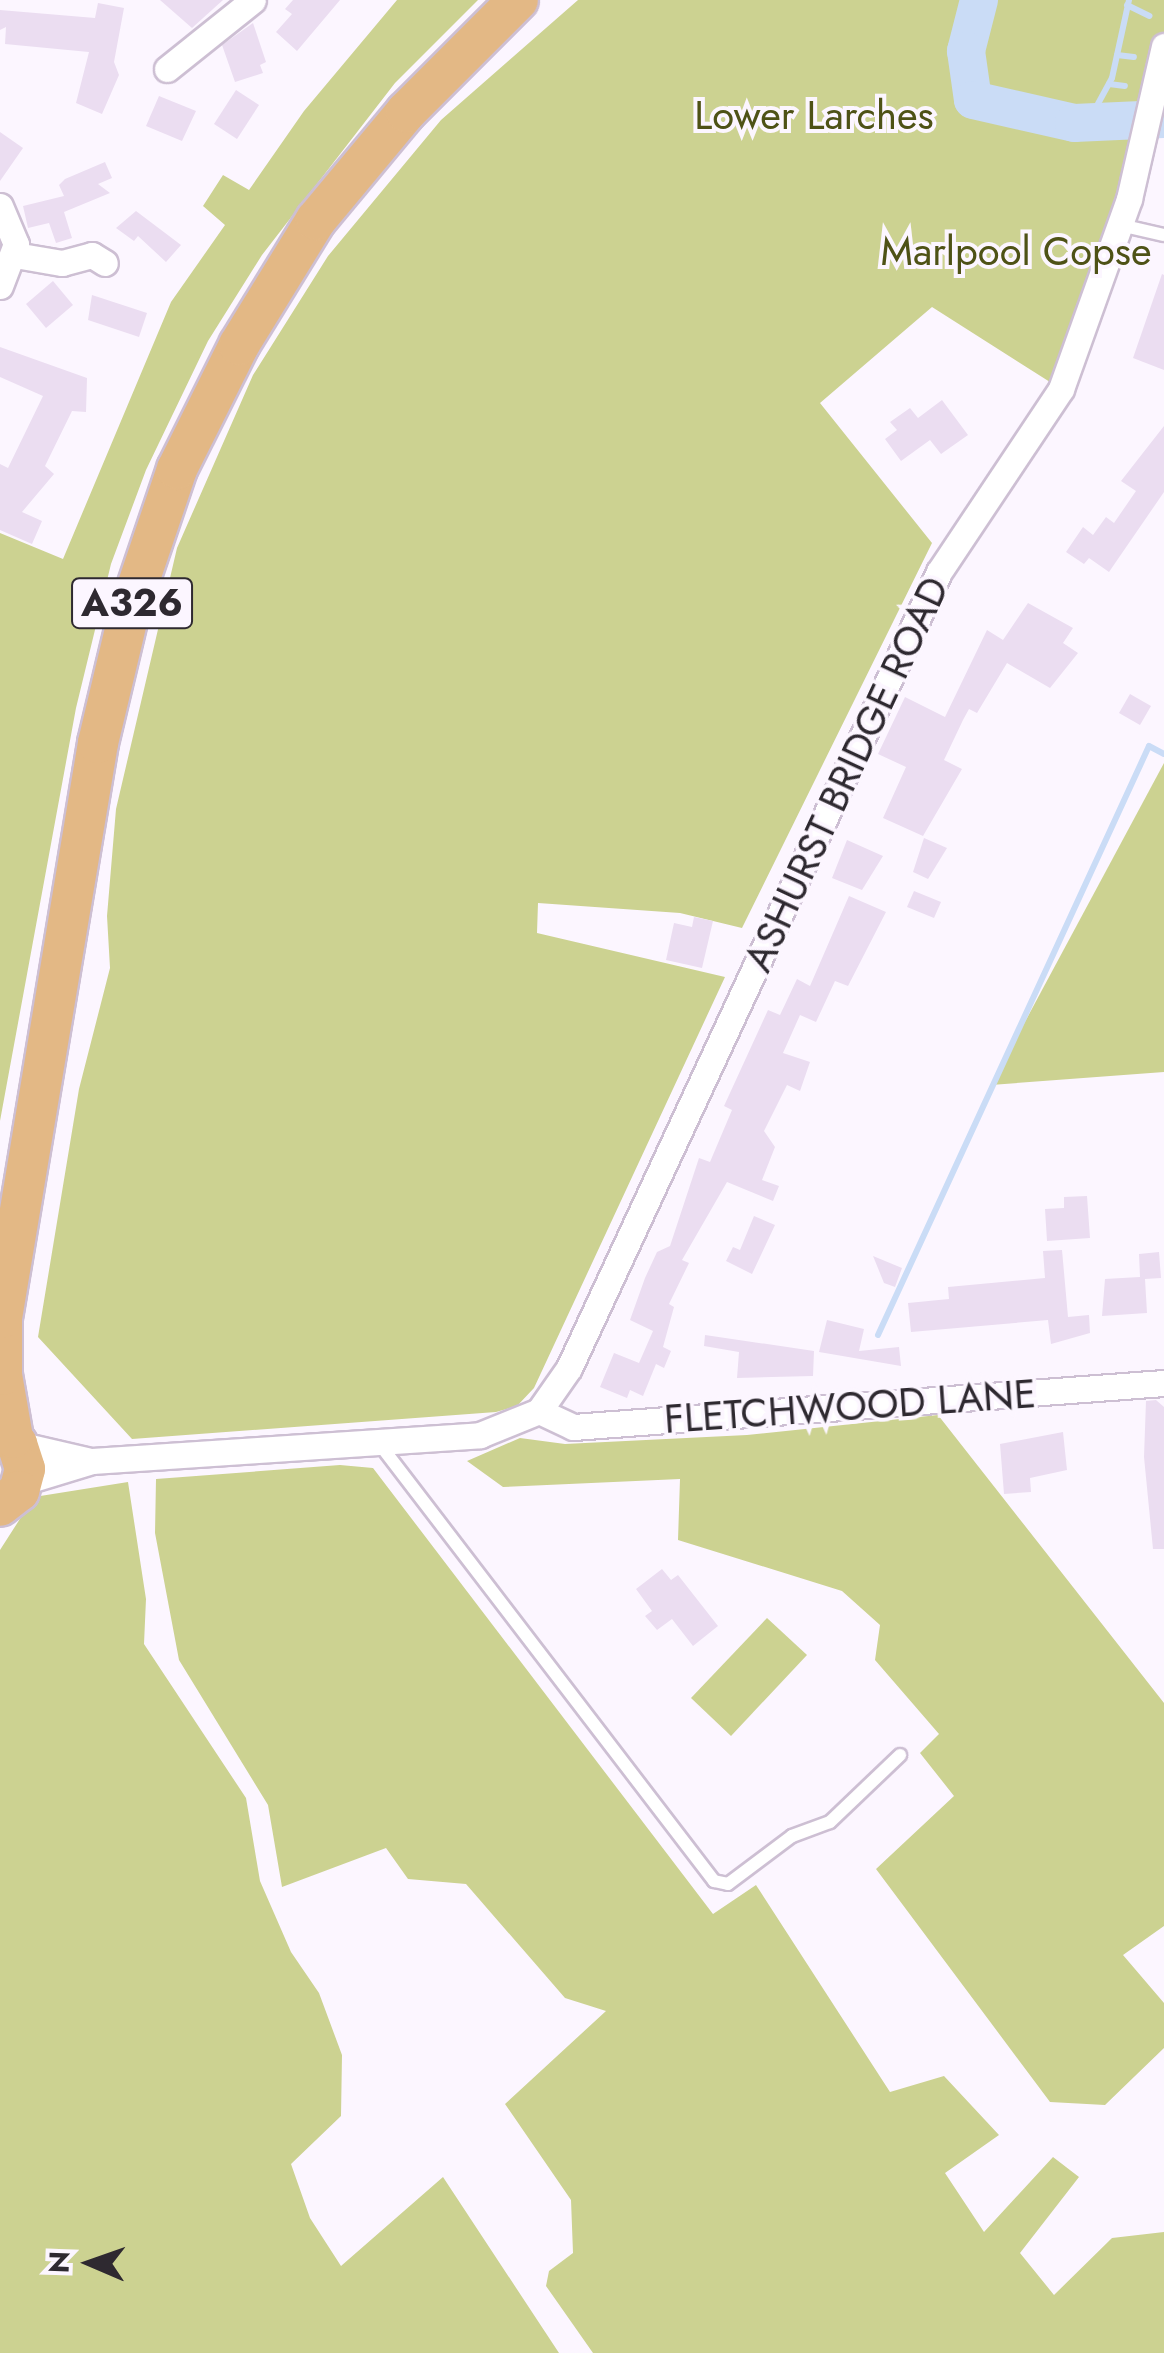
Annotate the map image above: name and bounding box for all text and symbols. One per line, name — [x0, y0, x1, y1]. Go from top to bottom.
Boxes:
park label: Lower Larches — [694, 91, 934, 139]
park label: Marlpool Copse — [881, 227, 1151, 275]
street label: ASHURST BRIDGE ROAD — [733, 569, 959, 979]
road number: A326 — [70, 570, 194, 636]
street label: FLETCHWOOD LANE — [662, 1369, 1038, 1443]
north arrow — [40, 2213, 140, 2313]
text: N — [39, 2250, 80, 2274]

